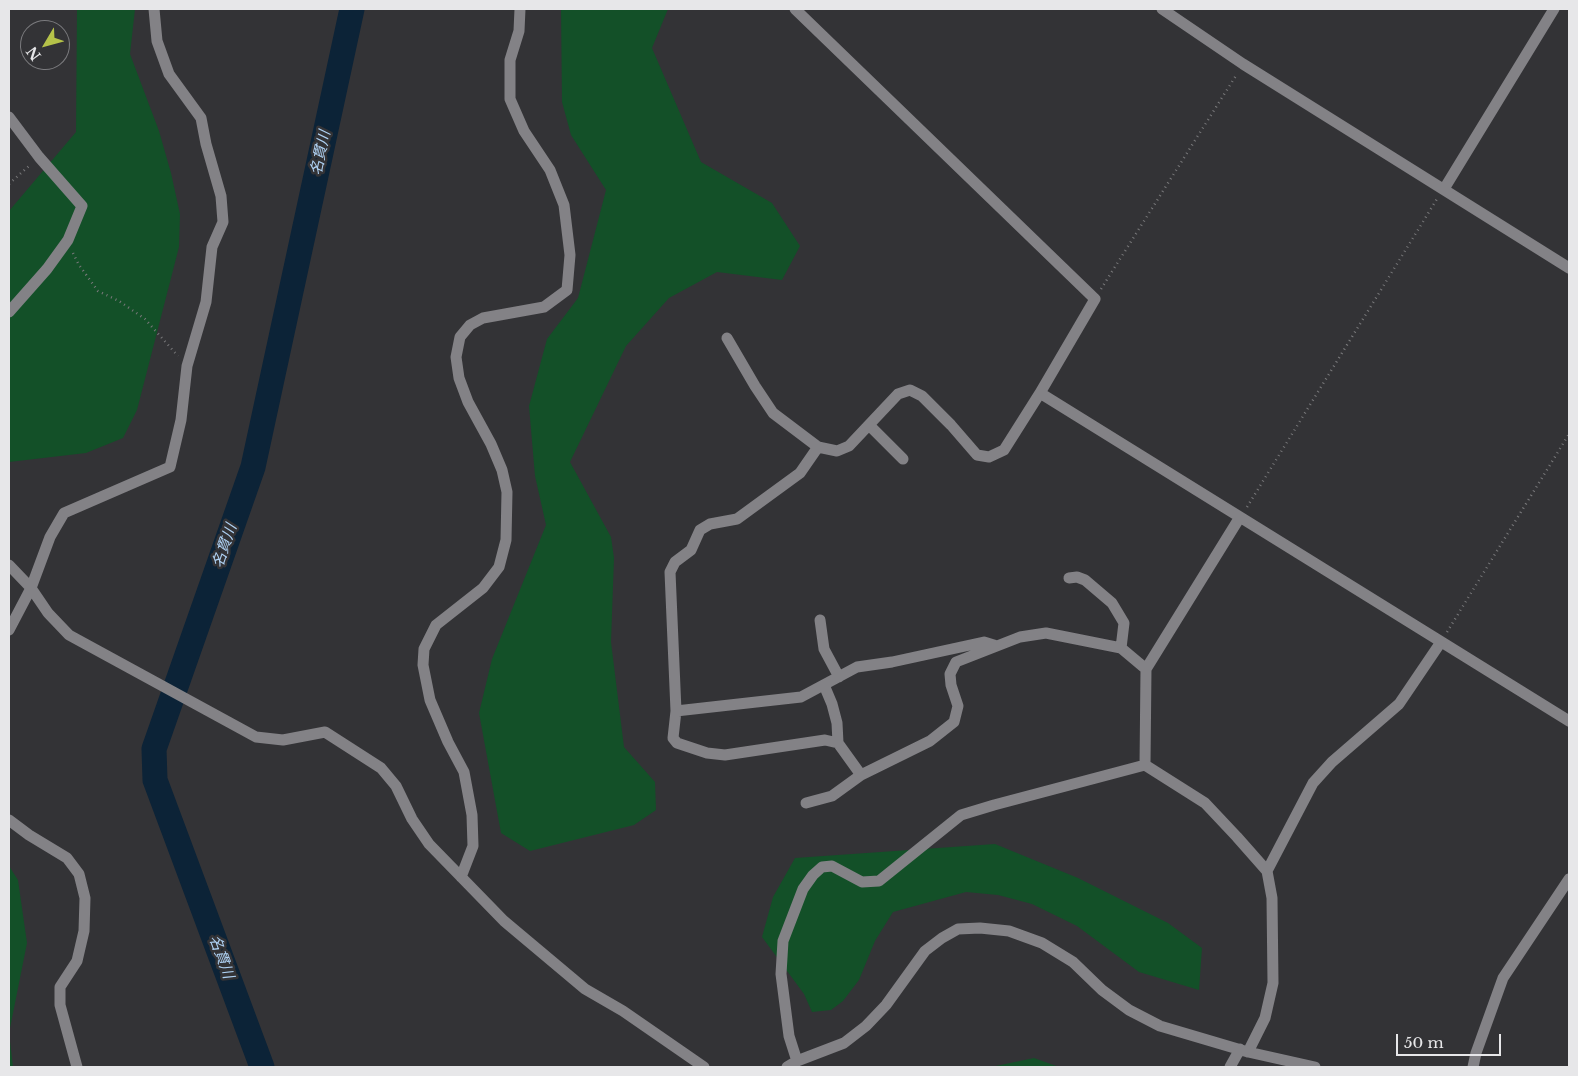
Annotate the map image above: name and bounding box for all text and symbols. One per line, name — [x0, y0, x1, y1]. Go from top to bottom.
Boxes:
north arrow — [20, 20, 70, 70]
text: N — [23, 43, 45, 64]
water label: 名貫川 — [308, 129, 334, 177]
water label: 名貫川 — [209, 522, 241, 570]
water label: 名貫川 — [205, 933, 237, 981]
scale bar — [1398, 1024, 1503, 1056]
text: 50 m — [1404, 1033, 1444, 1052]

